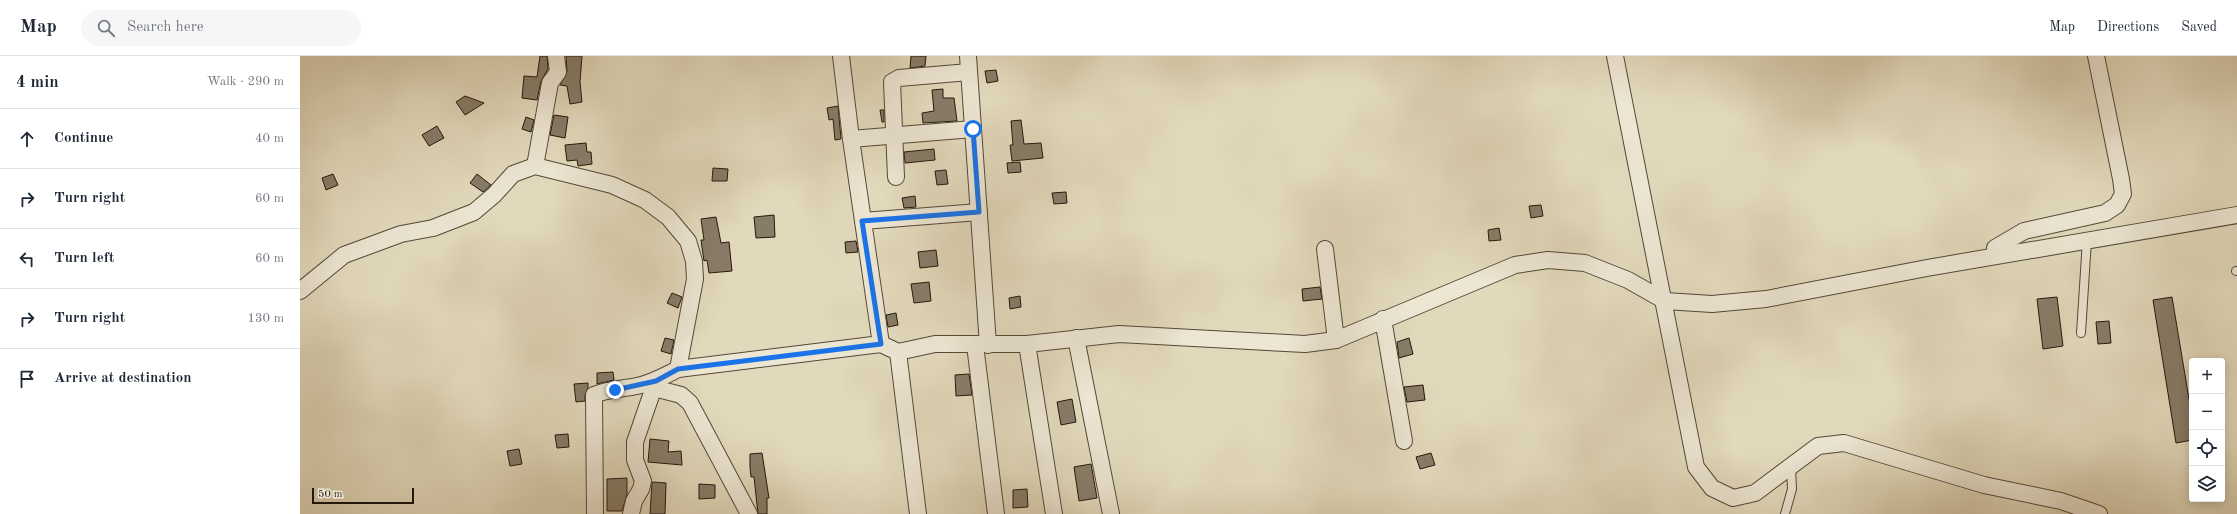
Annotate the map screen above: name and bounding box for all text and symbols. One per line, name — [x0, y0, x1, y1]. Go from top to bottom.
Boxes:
search box — [81, 10, 361, 46]
icon: search — [95, 17, 117, 39]
text: Map — [20, 18, 57, 37]
text: Search here — [127, 20, 204, 35]
text: Map — [2049, 20, 2075, 34]
text: Directions — [2097, 20, 2159, 34]
text: Saved — [2181, 20, 2217, 34]
text: 4 min — [16, 74, 59, 91]
text: Walk · 290 m — [207, 75, 284, 88]
route start — [964, 120, 982, 138]
icon: ahead — [16, 128, 38, 150]
text: Continue — [54, 131, 113, 146]
text: 40 m — [255, 132, 284, 145]
icon: right — [16, 188, 38, 210]
text: Turn right — [54, 191, 125, 206]
text: 60 m — [255, 192, 284, 205]
icon: left — [16, 248, 38, 270]
text: Turn left — [54, 251, 114, 266]
text: 60 m — [255, 252, 284, 265]
icon: right — [16, 308, 38, 330]
text: Turn right — [54, 311, 125, 326]
text: 130 m — [247, 312, 284, 325]
map controls — [2189, 358, 2225, 502]
button: + — [2189, 358, 2225, 394]
icon: arrive — [16, 368, 38, 390]
text: Arrive at destination — [54, 371, 192, 386]
route end — [606, 381, 624, 399]
button: − — [2189, 394, 2225, 430]
button: locate — [2189, 430, 2225, 466]
button: layers — [2189, 466, 2225, 502]
scale bar — [312, 486, 414, 505]
text: 50 m — [318, 489, 343, 500]

